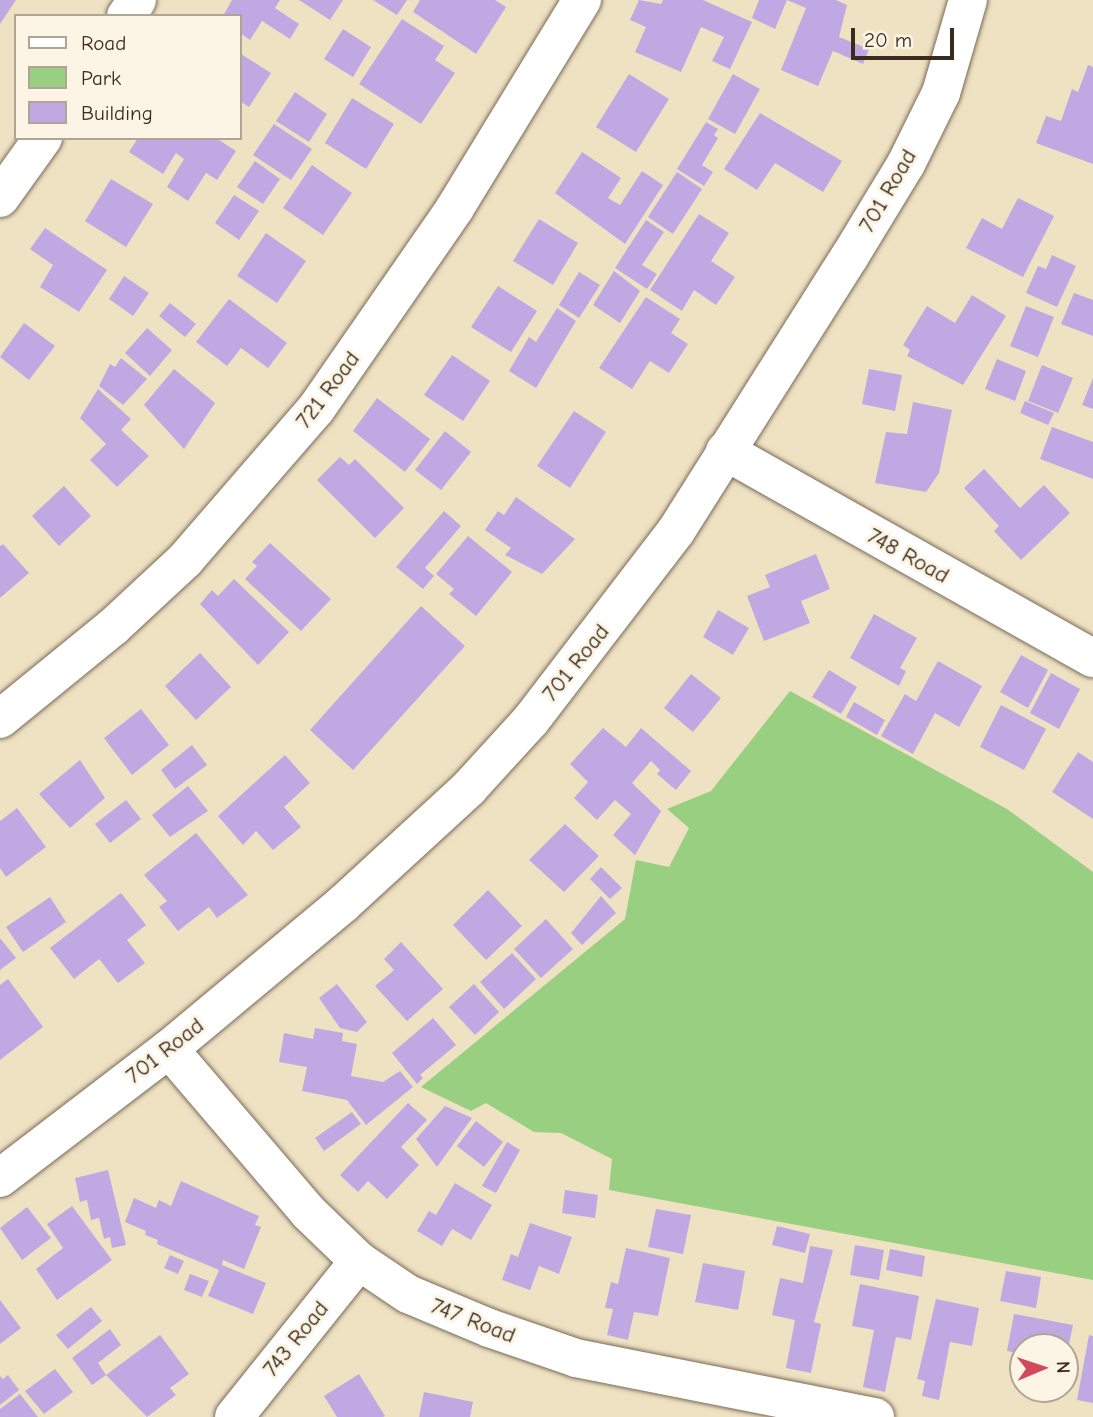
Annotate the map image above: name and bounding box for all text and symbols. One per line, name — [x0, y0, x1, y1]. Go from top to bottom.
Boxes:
legend — [14, 14, 242, 140]
scale bar — [855, 14, 958, 58]
text: 20 m — [864, 28, 912, 52]
text: Road — [81, 31, 126, 55]
text: Park — [81, 66, 121, 90]
text: Building — [81, 101, 153, 125]
street label: 701 Road — [853, 145, 923, 237]
street label: 721 Road — [290, 346, 366, 434]
street label: 748 Road — [862, 522, 954, 590]
street label: 701 Road — [537, 619, 615, 707]
street label: 701 Road — [121, 1012, 209, 1090]
street label: 747 Road — [427, 1292, 519, 1350]
street label: 743 Road — [257, 1296, 335, 1382]
north arrow — [1009, 1333, 1079, 1403]
text: N — [1052, 1361, 1074, 1374]

